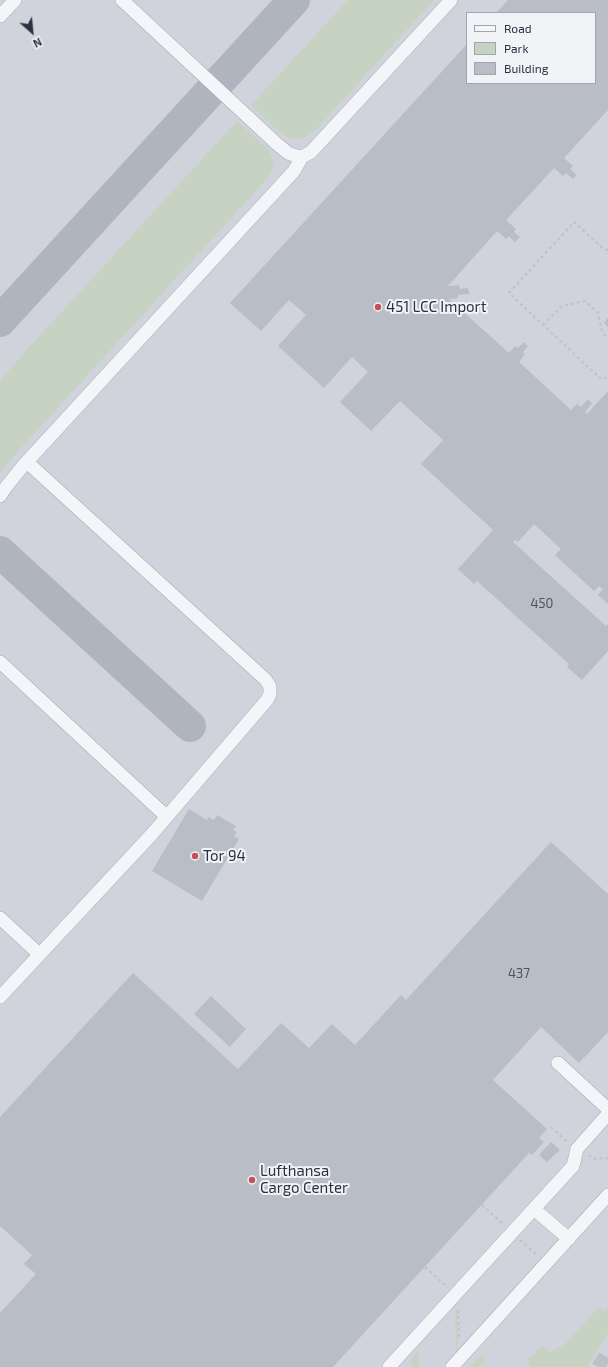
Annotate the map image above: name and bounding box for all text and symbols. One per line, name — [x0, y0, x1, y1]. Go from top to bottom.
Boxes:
north arrow — [12, 12, 52, 52]
legend — [466, 12, 596, 84]
text: Road — [504, 21, 532, 35]
text: N — [31, 36, 44, 51]
text: Park — [504, 41, 529, 55]
text: Building — [504, 61, 548, 75]
place label: 451 LCC Import — [386, 298, 486, 316]
marker: 451 LCC Import — [373, 302, 383, 312]
house number: 450 — [531, 596, 553, 612]
place label: Tor 94 — [203, 847, 246, 865]
marker: Tor 94 — [190, 851, 200, 861]
house number: 437 — [508, 966, 530, 982]
place label: Lufthansa Cargo Center — [260, 1162, 348, 1197]
marker: Lufthansa Cargo Center — [247, 1175, 257, 1185]

